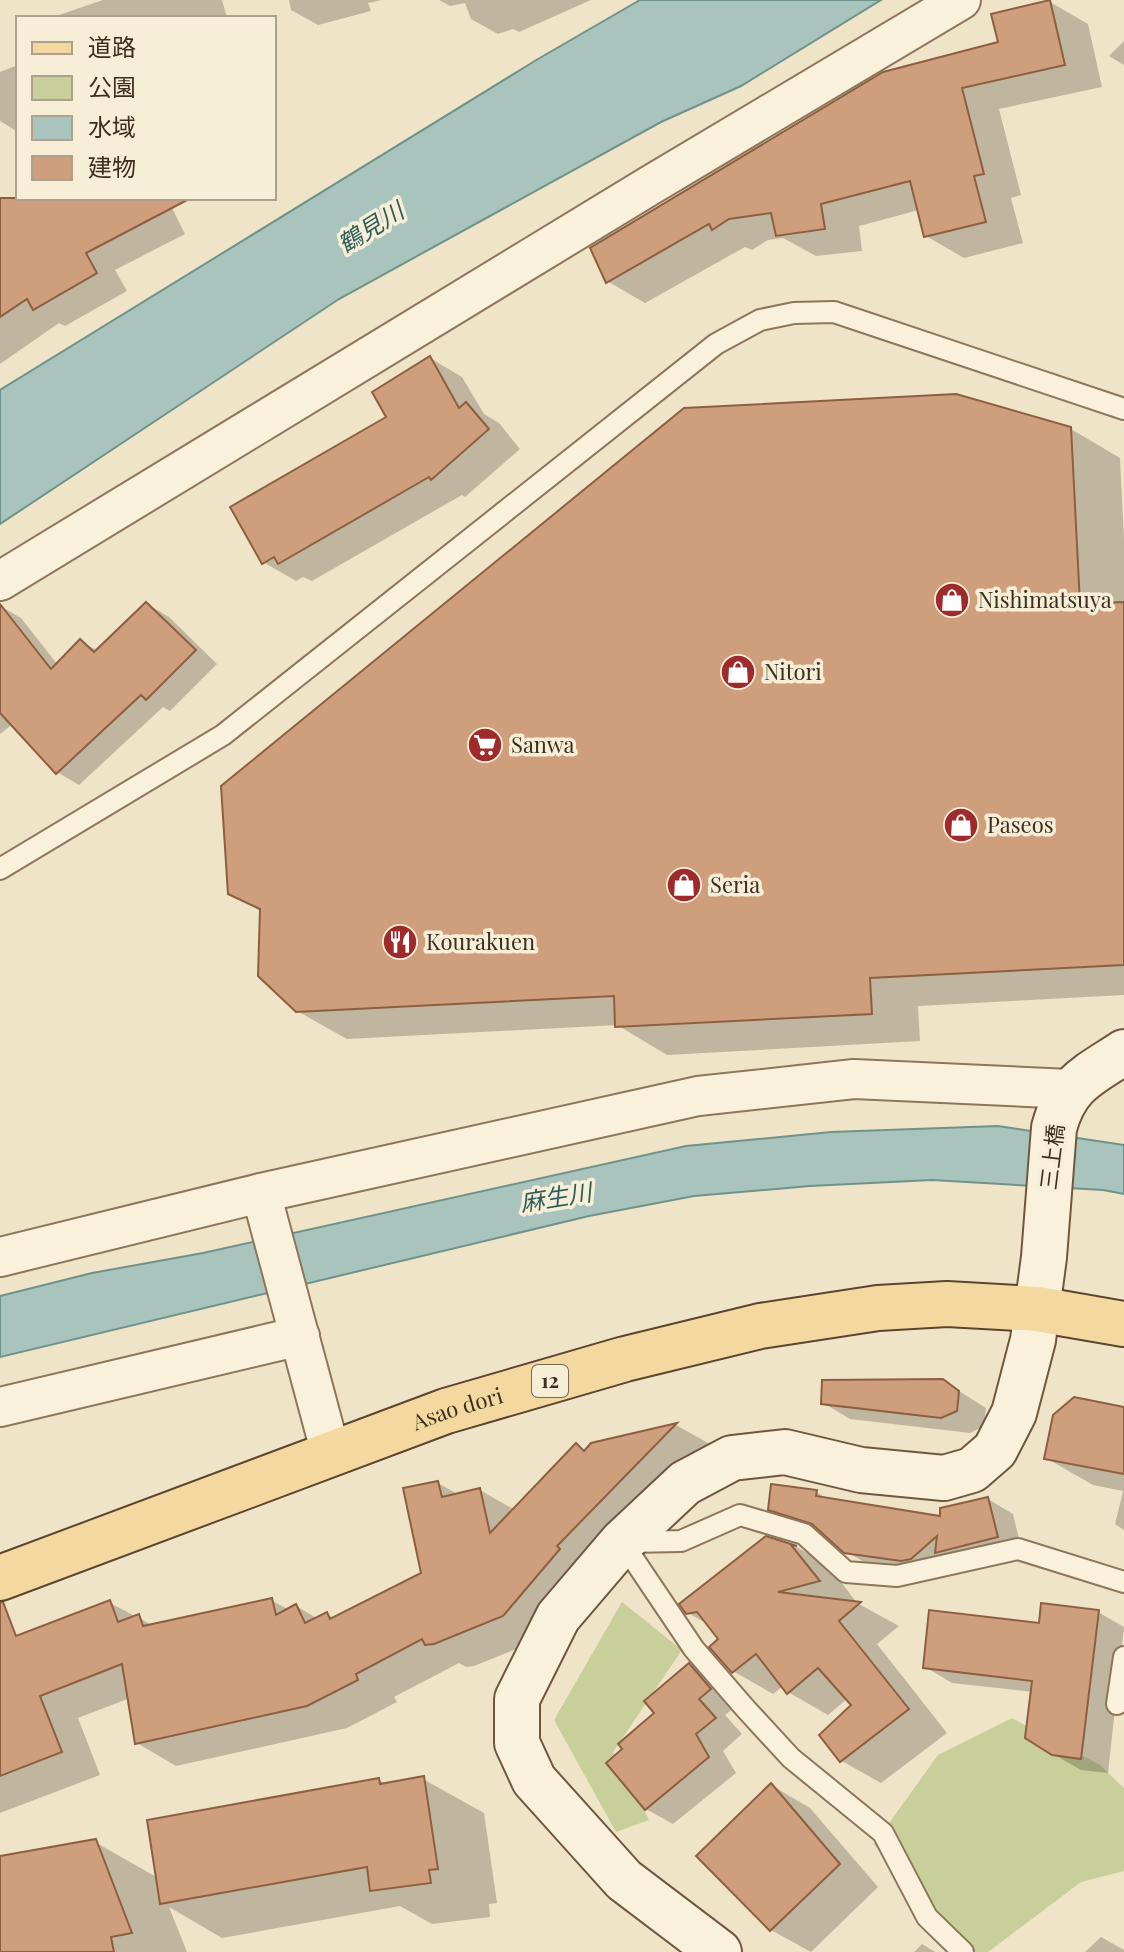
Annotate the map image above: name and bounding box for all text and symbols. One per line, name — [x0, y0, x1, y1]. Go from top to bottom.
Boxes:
legend — [16, 16, 276, 200]
text: 道路 — [88, 30, 136, 62]
text: 公園 — [88, 70, 136, 102]
text: 水域 — [88, 110, 136, 142]
text: 建物 — [88, 150, 136, 182]
water label: 鶴見川 — [331, 192, 411, 259]
shop icon: Nishimatsuya — [933, 581, 971, 619]
place label: Nishimatsuya — [978, 584, 1112, 614]
shop icon: Nitori — [719, 653, 757, 691]
place label: Nitori — [764, 656, 822, 686]
supermarket icon: Sanwa — [466, 726, 504, 764]
place label: Sanwa — [511, 729, 575, 759]
shop icon: Paseos — [942, 806, 980, 844]
place label: Paseos — [987, 809, 1054, 839]
shop icon: Seria — [665, 866, 703, 904]
place label: Seria — [710, 869, 760, 899]
restaurant icon: Kourakuen — [381, 923, 419, 961]
place label: Kourakuen — [426, 926, 535, 956]
street label: 三上橋 — [1032, 1122, 1070, 1191]
water label: 麻生川 — [518, 1174, 597, 1217]
road number: 12 — [532, 1365, 568, 1397]
street label: Asao dori — [407, 1379, 506, 1437]

